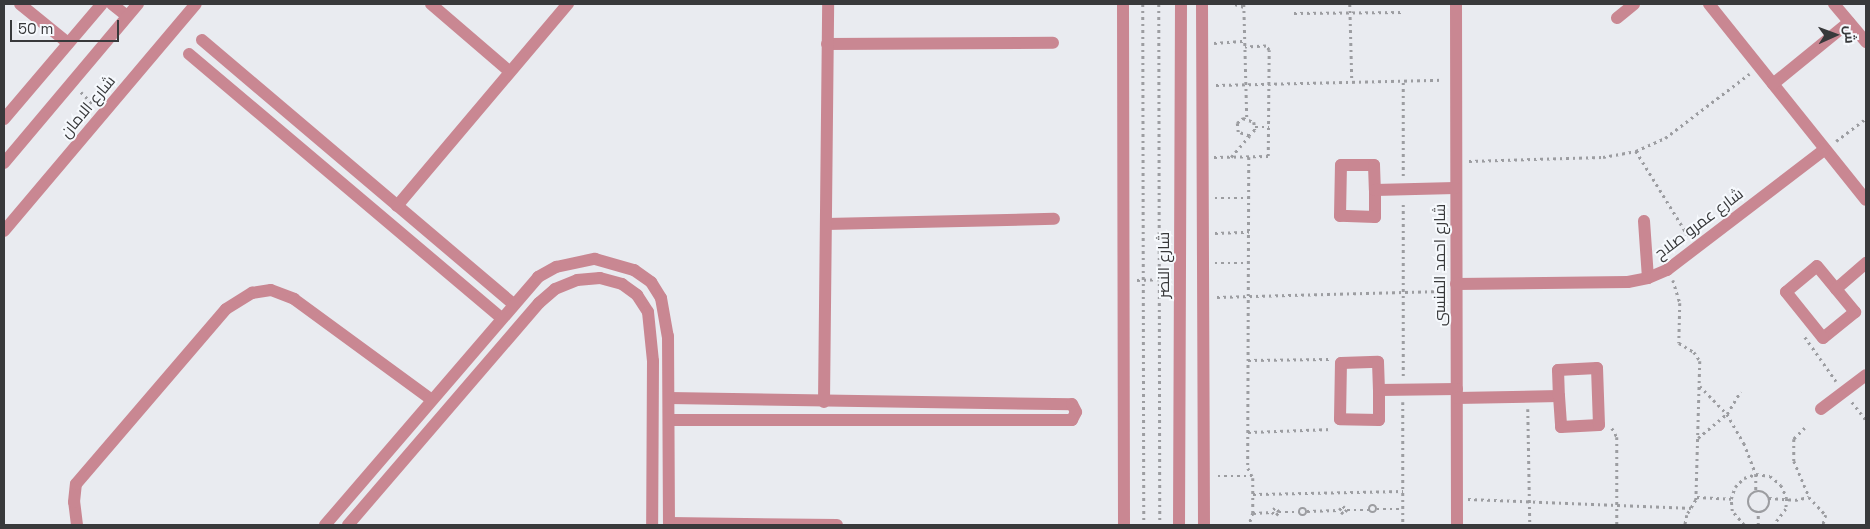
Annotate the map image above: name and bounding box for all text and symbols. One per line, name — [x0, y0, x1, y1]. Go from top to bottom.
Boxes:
scale bar — [12, 10, 121, 42]
north arrow — [1810, 10, 1860, 60]
text: 50 m — [18, 19, 53, 38]
text: ش — [1841, 25, 1859, 44]
street label: شارع الامان — [56, 72, 120, 142]
street label: شارع عمرو صلاح — [1651, 184, 1747, 264]
street label: شارع احمد المنسى — [1430, 204, 1450, 326]
street label: شارع النصر — [1154, 232, 1174, 298]

